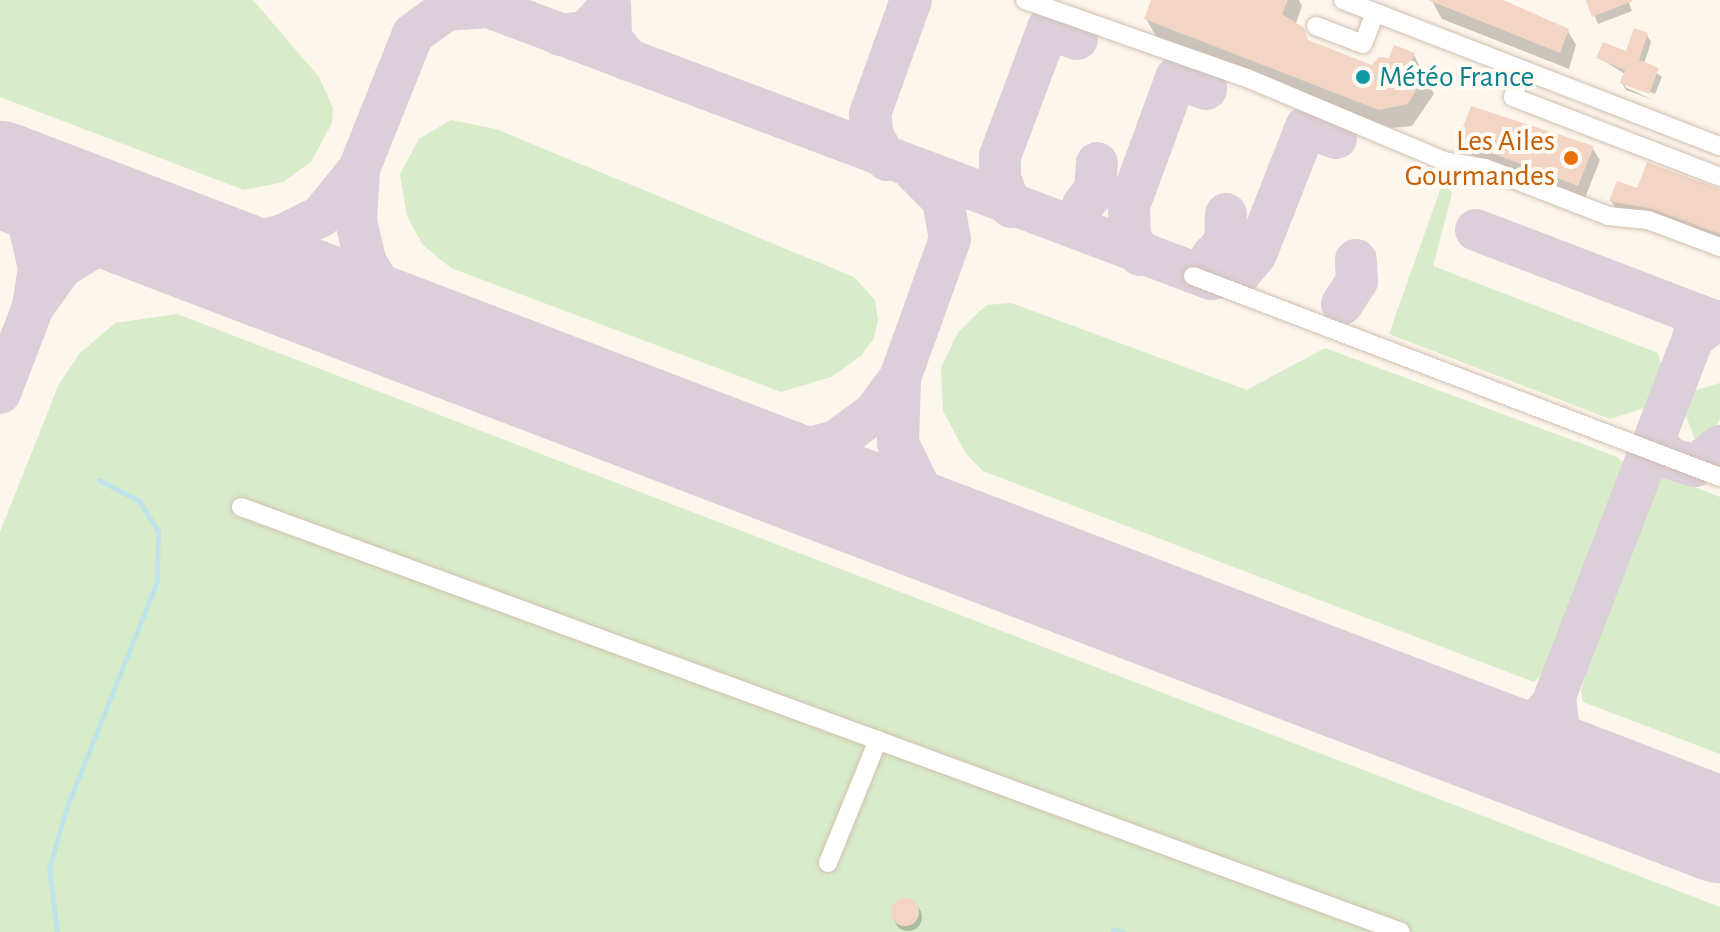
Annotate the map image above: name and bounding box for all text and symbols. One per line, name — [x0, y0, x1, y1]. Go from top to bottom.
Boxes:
place label: Météo France — [1379, 59, 1534, 95]
marker: Météo France — [1354, 68, 1372, 86]
place label: Les Ailes Gourmandes — [1405, 123, 1555, 194]
marker: Les Ailes Gourmandes — [1562, 149, 1580, 167]

